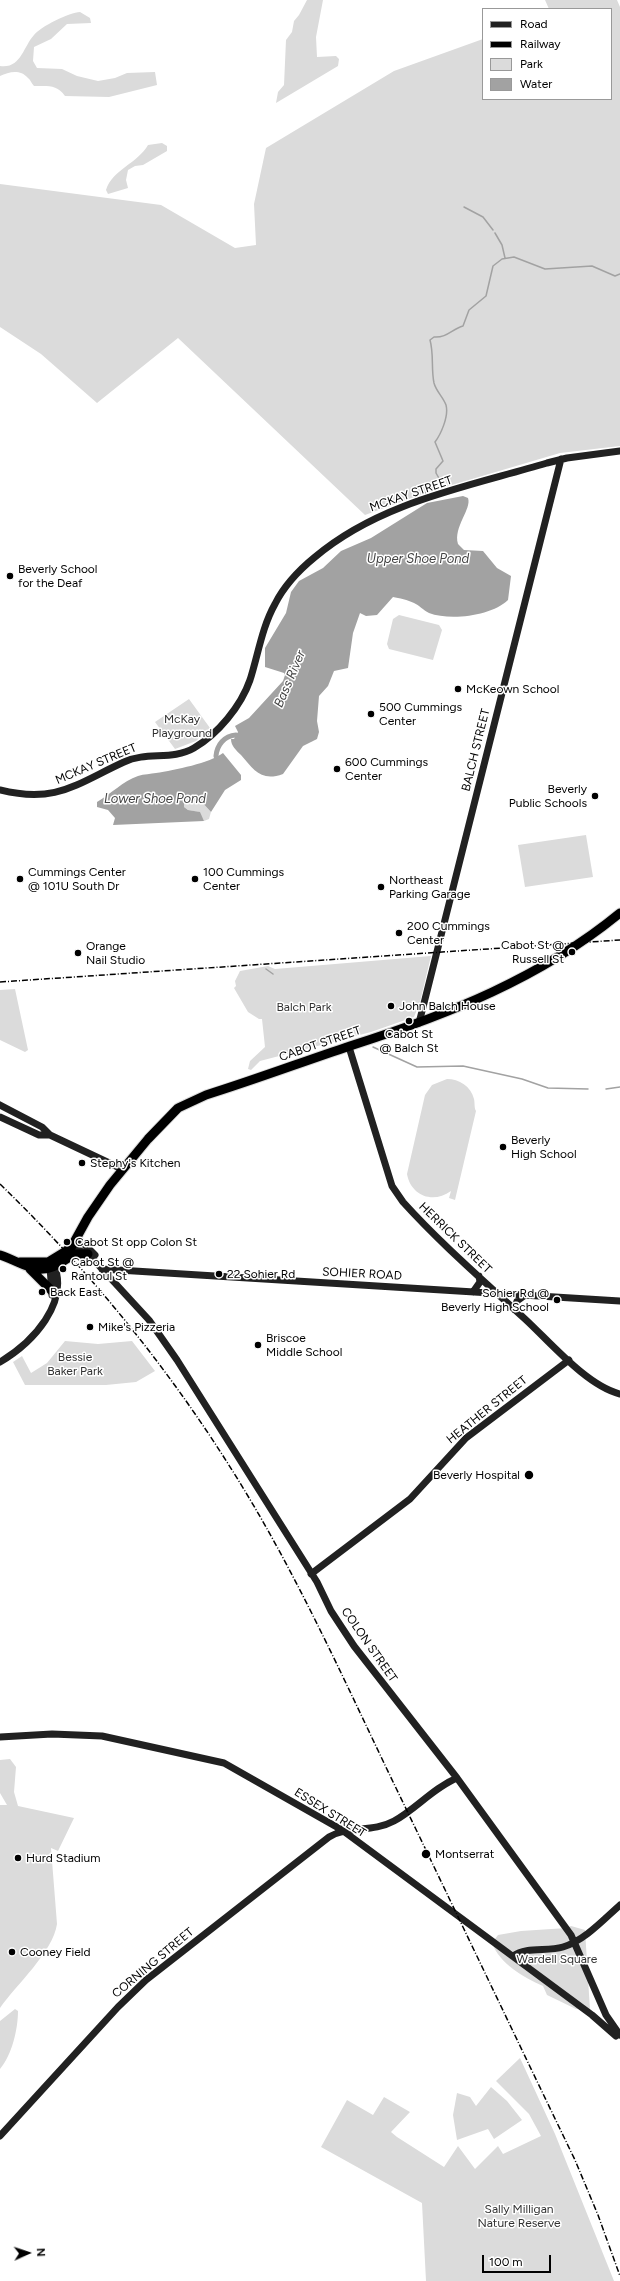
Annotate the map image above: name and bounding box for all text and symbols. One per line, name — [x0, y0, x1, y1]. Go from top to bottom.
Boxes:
legend — [482, 8, 612, 100]
text: Road — [520, 17, 548, 31]
text: Railway — [520, 37, 561, 51]
text: Park — [520, 57, 543, 71]
text: Water — [520, 77, 552, 91]
street label: MCKAY STREET — [368, 473, 454, 515]
water label: Upper Shoe Pond — [367, 551, 469, 567]
place label: Beverly School for the Deaf — [18, 562, 97, 590]
marker: Beverly School for the Deaf — [5, 571, 15, 581]
water label: Bass River — [271, 648, 309, 710]
place label: McKeown School — [466, 682, 559, 696]
marker: McKeown School — [453, 684, 463, 694]
place label: 500 Cummings Center — [379, 700, 462, 728]
street label: BALCH STREET — [459, 707, 493, 793]
marker: 500 Cummings Center — [366, 709, 376, 719]
park label: McKay Playground — [152, 712, 212, 740]
street label: MCKAY STREET — [53, 740, 139, 788]
place label: 600 Cummings Center — [345, 755, 428, 783]
marker: 600 Cummings Center — [332, 764, 342, 774]
place label: Beverly Public Schools — [509, 782, 587, 810]
water label: Lower Shoe Pond — [104, 791, 206, 807]
marker: Beverly Public Schools — [590, 791, 600, 801]
place label: Cummings Center @ 101U South Dr — [28, 865, 126, 893]
place label: 100 Cummings Center — [203, 865, 284, 893]
place label: Northeast Parking Garage — [389, 873, 470, 901]
marker: Cummings Center @ 101U South Dr — [15, 874, 25, 884]
marker: 100 Cummings Center — [190, 874, 200, 884]
marker: Northeast Parking Garage — [376, 882, 386, 892]
place label: 200 Cummings Center — [407, 919, 490, 947]
marker: 200 Cummings Center — [394, 928, 404, 938]
place label: Cabot St @ Russell St — [501, 938, 564, 966]
place label: Orange Nail Studio — [86, 939, 145, 967]
marker: Cabot St @ Russell St — [567, 947, 577, 957]
marker: Orange Nail Studio — [73, 948, 83, 958]
place label: John Balch House — [399, 999, 496, 1013]
park label: Balch Park — [276, 1000, 332, 1014]
marker: John Balch House — [386, 1001, 396, 1011]
marker: Cabot St @ Balch St — [404, 1016, 414, 1026]
street label: CABOT STREET — [277, 1023, 363, 1065]
place label: Cabot St @ Balch St — [380, 1027, 438, 1055]
place label: Beverly High School — [511, 1133, 577, 1161]
marker: Beverly High School — [498, 1142, 508, 1152]
place label: Stephy's Kitchen — [90, 1156, 180, 1170]
marker: Stephy's Kitchen — [77, 1158, 87, 1168]
street label: HERRICK STREET — [416, 1200, 494, 1276]
place label: Cabot St opp Colon St — [75, 1235, 197, 1249]
marker: Cabot St opp Colon St — [62, 1237, 72, 1247]
place label: Cabot St @ Rantoul St — [71, 1255, 134, 1283]
marker: Cabot St @ Rantoul St — [58, 1264, 68, 1274]
street label: SOHIER ROAD — [322, 1265, 402, 1283]
place label: 22 Sohier Rd — [227, 1267, 295, 1281]
marker: 22 Sohier Rd — [214, 1269, 224, 1279]
place label: Back East — [50, 1285, 102, 1299]
place label: Sohier Rd @ Beverly High School — [441, 1286, 549, 1314]
marker: Back East — [37, 1287, 47, 1297]
marker: Sohier Rd @ Beverly High School — [552, 1295, 562, 1305]
place label: Mike's Pizzeria — [98, 1320, 175, 1334]
marker: Mike's Pizzeria — [85, 1322, 95, 1332]
place label: Briscoe Middle School — [266, 1331, 342, 1359]
marker: Briscoe Middle School — [253, 1340, 263, 1350]
park label: Bessie Baker Park — [47, 1350, 103, 1378]
street label: HEATHER STREET — [444, 1373, 530, 1447]
place label: Beverly Hospital — [433, 1468, 520, 1482]
marker: Beverly Hospital — [523, 1469, 535, 1481]
street label: COLON STREET — [338, 1605, 400, 1685]
street label: ESSEX STREET — [292, 1785, 368, 1841]
place label: Montserrat — [435, 1847, 494, 1861]
marker: Montserrat — [420, 1848, 432, 1860]
place label: Hurd Stadium — [26, 1851, 100, 1865]
marker: Hurd Stadium — [13, 1853, 23, 1863]
street label: CORNING STREET — [109, 1925, 197, 2001]
place label: Cooney Field — [20, 1945, 90, 1959]
marker: Cooney Field — [7, 1947, 17, 1957]
park label: Wardell Square — [517, 1952, 597, 1966]
park label: Sally Milligan Nature Reserve — [477, 2202, 561, 2230]
north arrow — [8, 2233, 48, 2273]
scale bar — [484, 2247, 553, 2273]
text: N — [34, 2248, 47, 2257]
text: 100 m — [489, 2255, 523, 2269]

